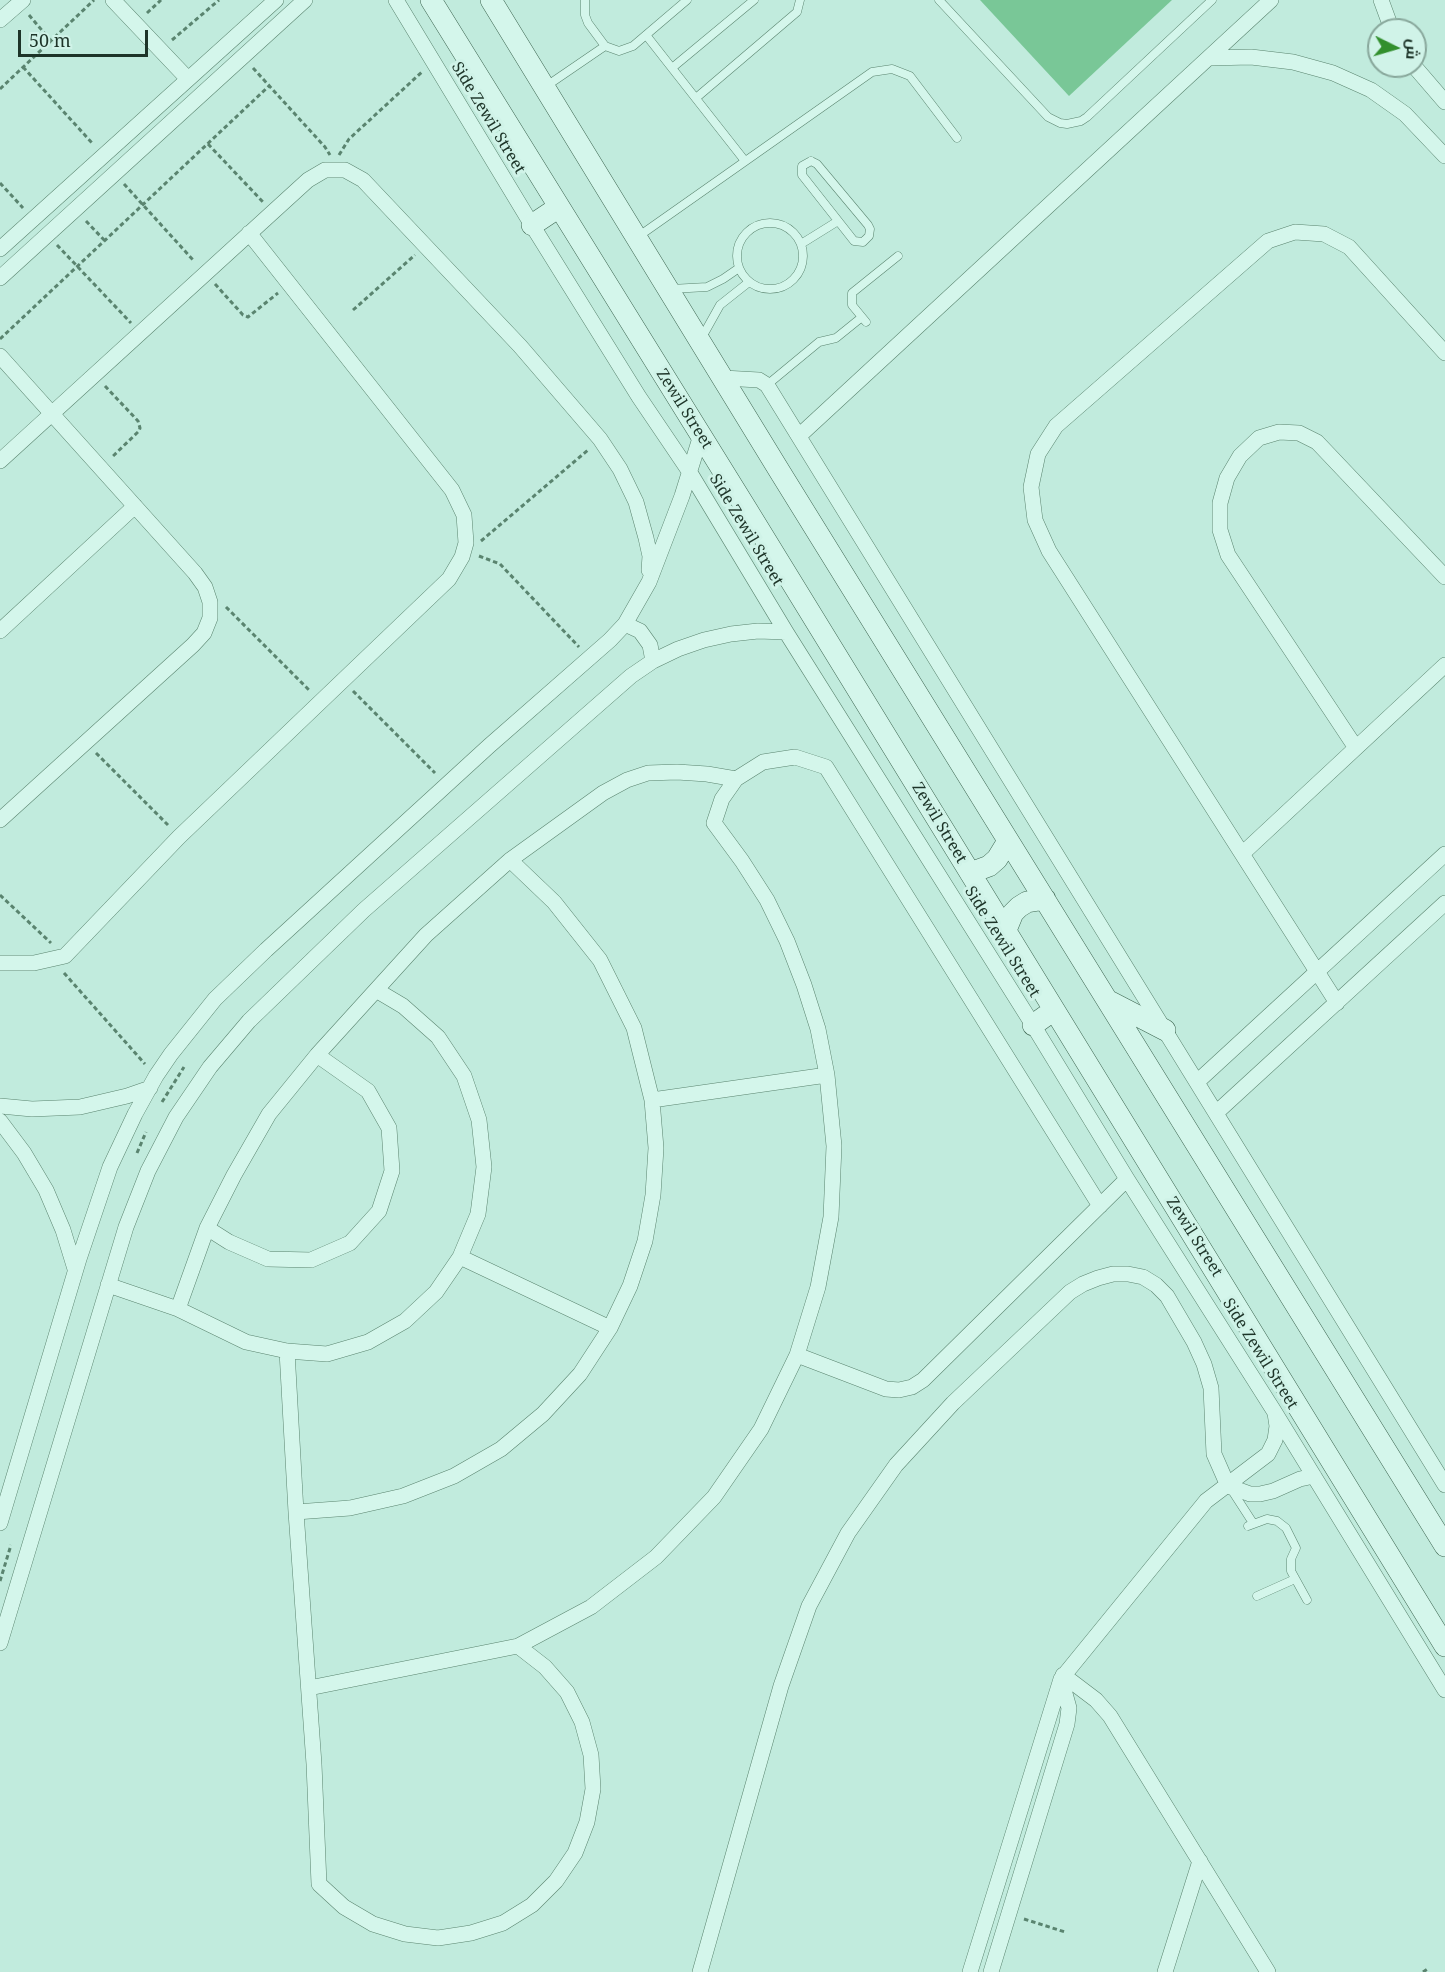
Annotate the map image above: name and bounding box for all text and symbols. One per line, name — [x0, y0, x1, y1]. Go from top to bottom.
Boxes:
scale bar — [21, 18, 152, 56]
north arrow — [1367, 18, 1427, 78]
text: 50 m — [29, 28, 71, 52]
text: ش — [1401, 38, 1425, 61]
street label: Side Zewil Street — [447, 59, 529, 177]
street label: Zewil Street — [652, 365, 716, 453]
street label: Side Zewil Street — [705, 471, 787, 589]
street label: Zewil Street — [907, 779, 971, 867]
street label: Side Zewil Street — [960, 883, 1044, 1001]
street label: Zewil Street — [1162, 1193, 1226, 1281]
street label: Side Zewil Street — [1218, 1295, 1302, 1413]

